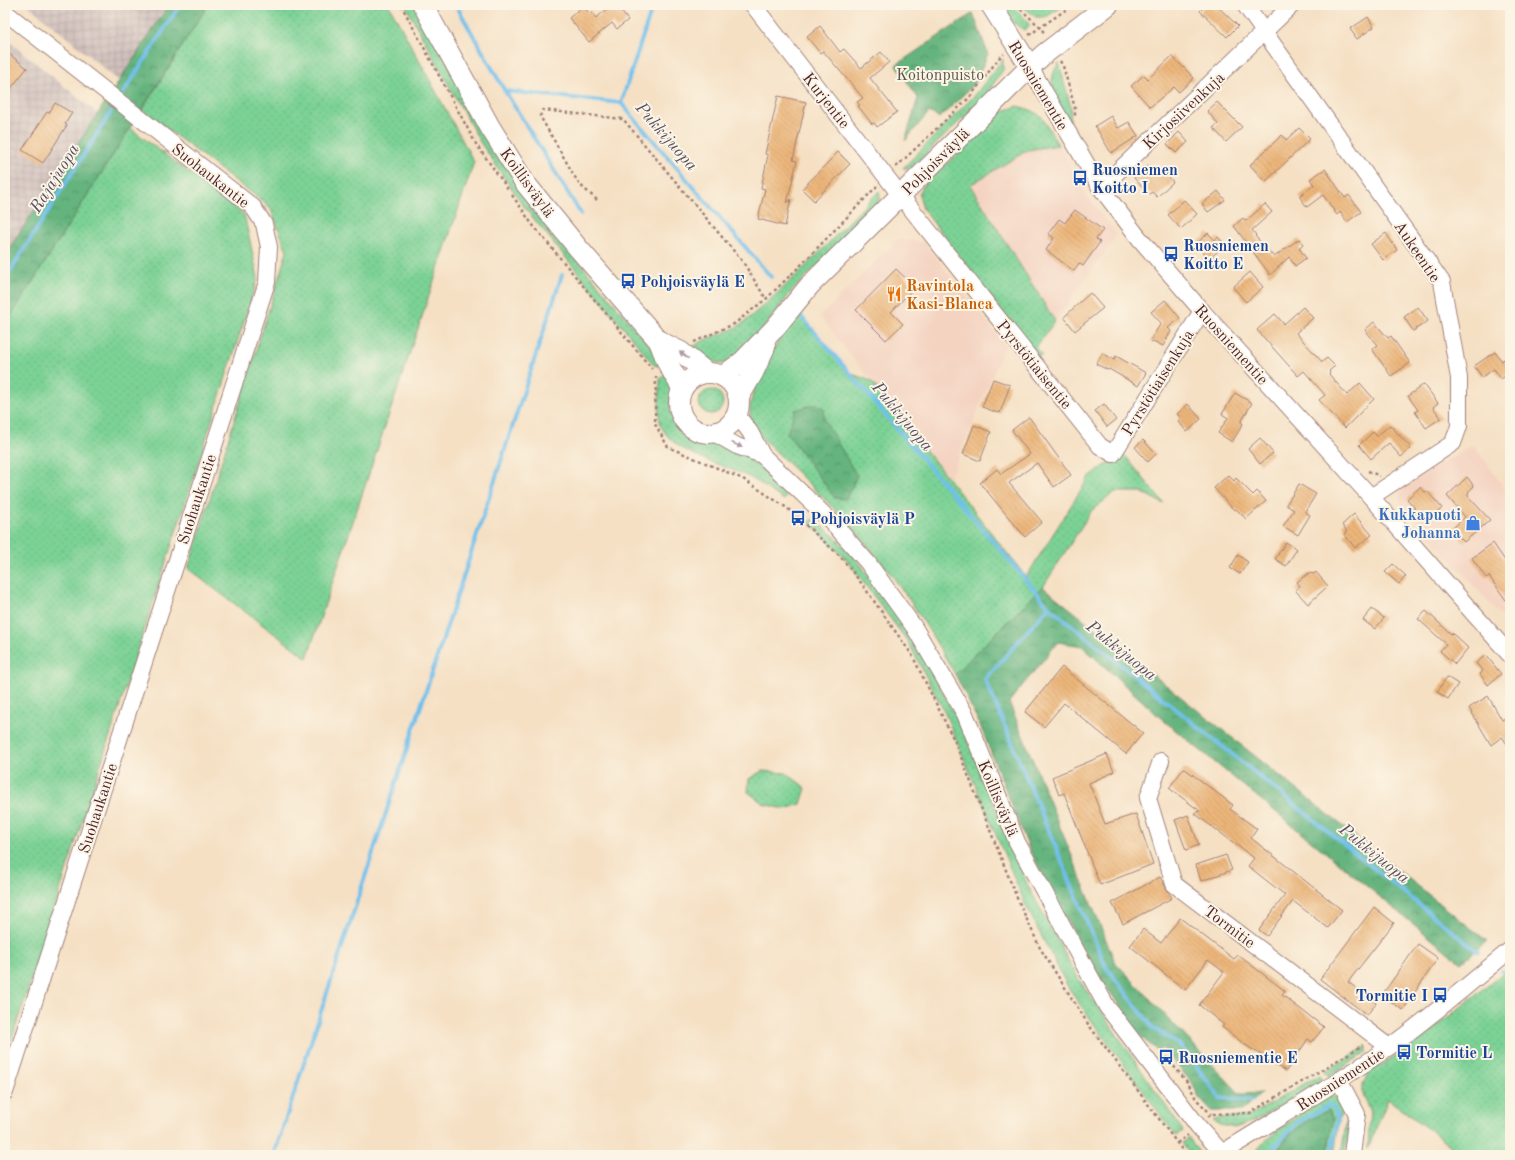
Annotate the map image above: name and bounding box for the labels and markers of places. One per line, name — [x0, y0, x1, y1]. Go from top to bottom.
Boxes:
place label: Ruosniemen Koitto I — [1092, 163, 1178, 197]
bus stop icon: Ruosniemen Koitto I — [1071, 169, 1089, 187]
place label: Ruosniemen Koitto E — [1183, 239, 1269, 273]
bus stop icon: Ruosniemen Koitto E — [1162, 245, 1180, 263]
bus stop icon: Pohjoisväylä E — [619, 272, 637, 290]
place label: Pohjoisväylä E — [640, 275, 745, 291]
place label: Ravintola Kasi-Blanca — [906, 279, 993, 313]
restaurant icon: Ravintola Kasi-Blanca — [885, 285, 903, 303]
place label: Kukkapuoti Johanna — [1378, 508, 1461, 542]
bus stop icon: Pohjoisväylä P — [789, 509, 807, 527]
place label: Pohjoisväylä P — [810, 512, 915, 528]
shop icon: Kukkapuoti Johanna — [1464, 514, 1482, 532]
bus stop icon: Tormitie I — [1431, 986, 1449, 1004]
place label: Tormitie I — [1355, 989, 1428, 1005]
bus stop icon: Tormitie L — [1395, 1043, 1413, 1061]
place label: Tormitie L — [1416, 1046, 1493, 1062]
bus stop icon: Ruosniementie E — [1157, 1048, 1175, 1066]
place label: Ruosniementie E — [1178, 1051, 1298, 1067]

